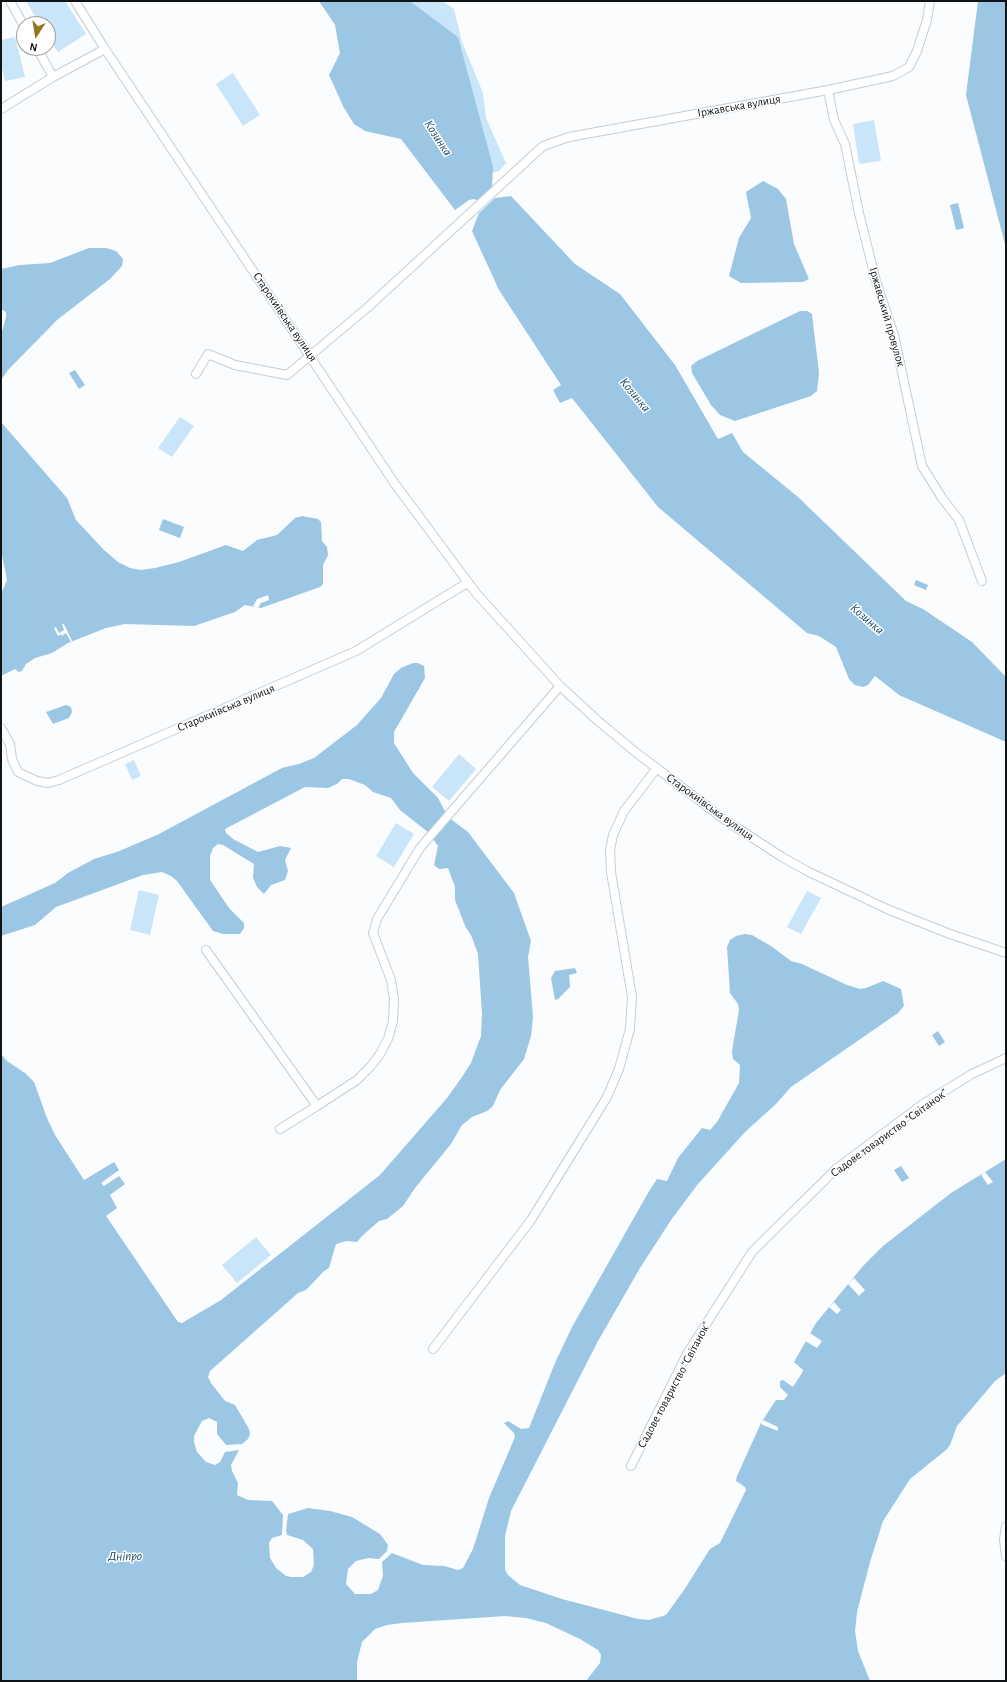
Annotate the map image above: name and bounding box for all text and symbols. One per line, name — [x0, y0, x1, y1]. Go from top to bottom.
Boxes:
north arrow — [16, 16, 56, 56]
text: N — [29, 41, 38, 53]
street label: Іржавська вулиця — [696, 92, 782, 120]
water label: Козинка — [421, 117, 455, 159]
street label: Іржавський провулок — [866, 266, 908, 368]
street label: Старокиївська вулиця — [250, 270, 320, 364]
water label: Козинка — [616, 375, 654, 415]
water label: Козинка — [847, 600, 887, 638]
street label: Старокиївська вулиця — [175, 681, 277, 735]
street label: Старокиївська вулиця — [663, 770, 757, 844]
street label: Садове товариство "Світанок" — [828, 1086, 950, 1180]
street label: Садове товариство "Світанок" — [634, 1319, 714, 1451]
water label: Дніпро — [108, 1548, 142, 1564]

